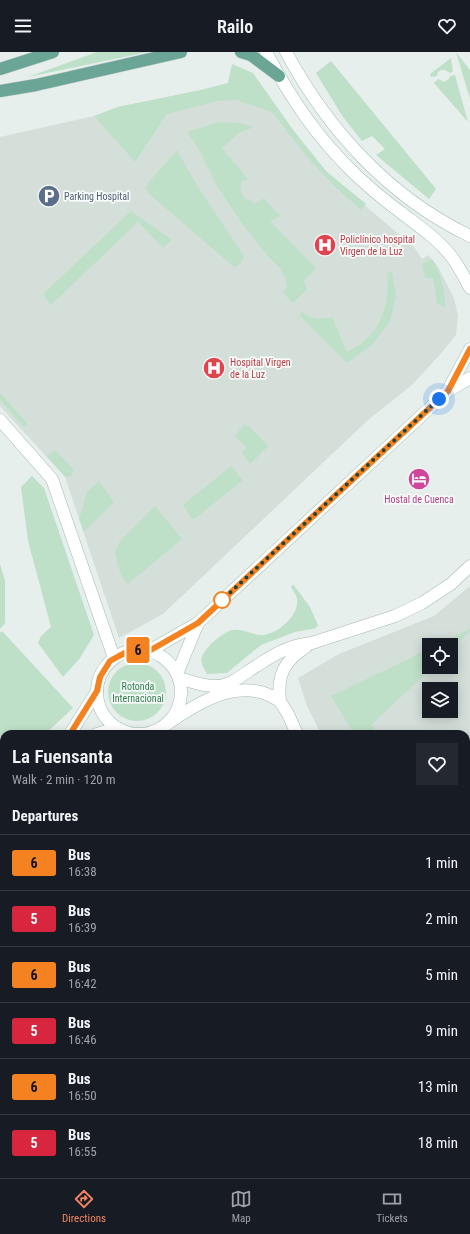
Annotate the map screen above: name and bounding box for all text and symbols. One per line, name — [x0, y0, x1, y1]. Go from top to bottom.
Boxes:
icon: menu — [12, 15, 34, 37]
icon: heart — [436, 15, 458, 37]
text: Railo — [217, 16, 253, 37]
parking icon: Parking Hospital — [36, 183, 62, 209]
place label: Parking Hospital — [64, 191, 129, 202]
hospital icon: Policlínico hospital Virgen de la Luz — [312, 232, 338, 258]
place label: Policlínico hospital Virgen de la Luz — [340, 234, 415, 257]
hospital icon: Hospital Virgen de la Luz — [201, 355, 227, 381]
place label: Hospital Virgen de la Luz — [230, 357, 291, 380]
your location — [429, 389, 449, 409]
hotel icon: Hostal de Cuenca — [406, 466, 432, 492]
place label: Hostal de Cuenca — [384, 494, 454, 505]
unlabelled marker — [213, 591, 231, 609]
line badge: 6 — [125, 637, 151, 663]
map controls — [422, 638, 458, 718]
button: locate — [422, 638, 458, 674]
text: 6 — [134, 642, 142, 658]
park label: Rotonda Internacional — [112, 681, 164, 704]
button: layers — [422, 682, 458, 718]
button: heart — [416, 743, 458, 785]
text: La Fuensanta — [12, 745, 113, 768]
text: Walk · 2 min · 120 m — [12, 772, 116, 787]
text: Departures — [12, 807, 78, 825]
text: Bus — [68, 846, 91, 864]
text: 1 min — [425, 854, 458, 872]
text: 6 — [30, 855, 38, 871]
text: 16:38 — [68, 864, 97, 879]
text: Bus — [68, 902, 91, 920]
text: 2 min — [425, 910, 458, 928]
text: 5 — [30, 911, 38, 927]
text: 16:39 — [68, 920, 97, 935]
text: Bus — [68, 958, 91, 976]
text: 5 min — [425, 966, 458, 984]
text: 6 — [30, 967, 38, 983]
text: 16:42 — [68, 976, 97, 991]
text: Bus — [68, 1014, 91, 1032]
text: 9 min — [425, 1022, 458, 1040]
text: 5 — [30, 1023, 38, 1039]
text: 16:46 — [68, 1032, 97, 1047]
text: Bus — [68, 1070, 91, 1088]
text: 13 min — [418, 1078, 458, 1096]
text: 6 — [30, 1079, 38, 1095]
text: 16:50 — [68, 1088, 97, 1103]
text: Bus — [68, 1126, 91, 1144]
text: 18 min — [418, 1134, 458, 1152]
text: 5 — [30, 1135, 38, 1151]
text: 16:55 — [68, 1144, 97, 1159]
tab: Directions — [62, 1188, 106, 1225]
tab: Map — [230, 1188, 252, 1225]
tab: Tickets — [376, 1188, 408, 1225]

